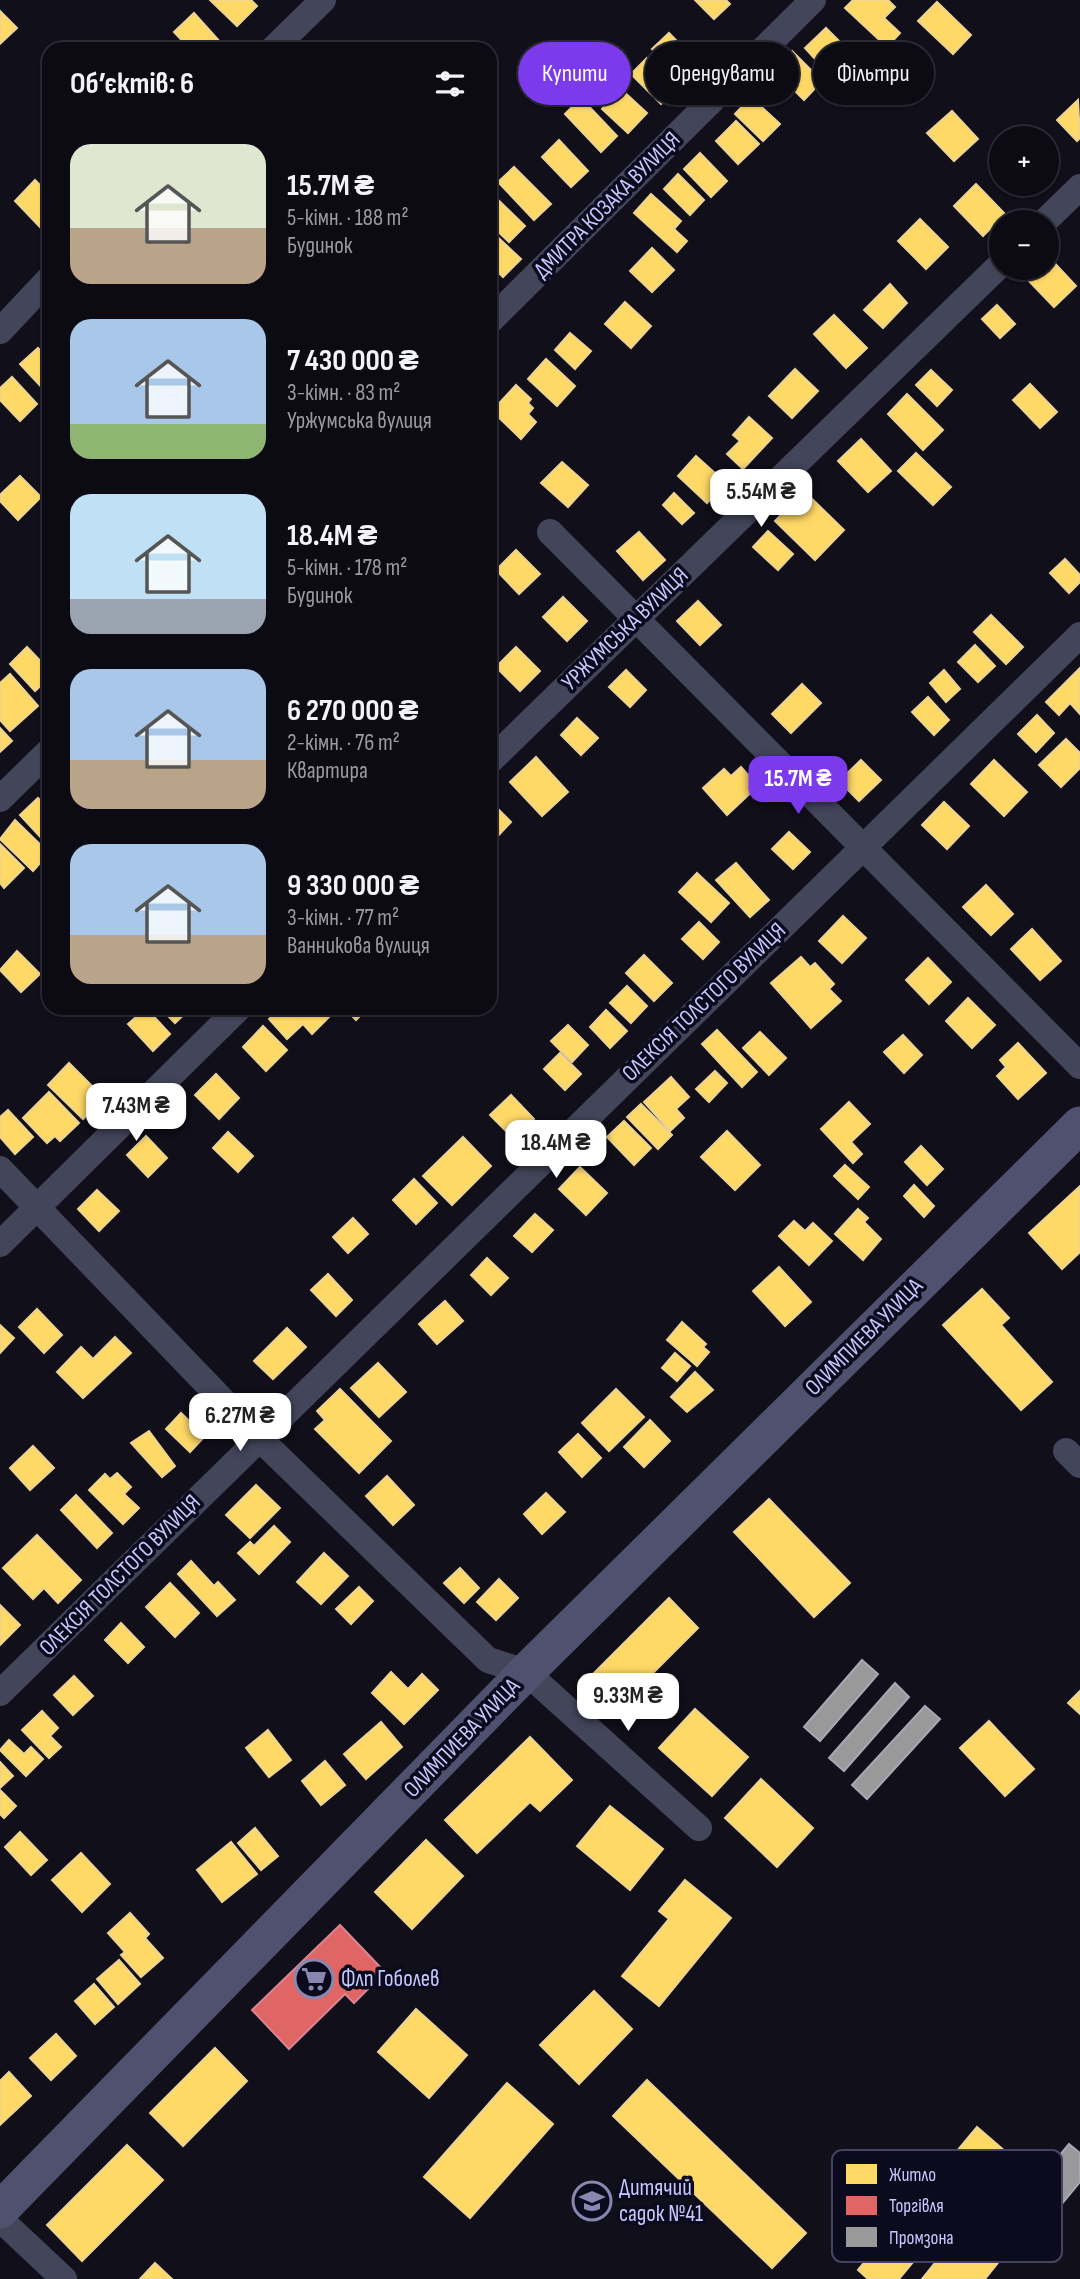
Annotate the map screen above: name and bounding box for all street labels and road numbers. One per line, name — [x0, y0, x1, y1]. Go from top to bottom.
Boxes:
street label: ДМИТРА КОЗАКА ВУЛИЦЯ — [528, 126, 686, 284]
street label: УРЖУМСЬКА ВУЛИЦЯ — [556, 562, 694, 696]
street label: ОЛЕКСІЯ ТОЛСТОГО ВУЛИЦЯ — [616, 917, 792, 1087]
street label: ОЛИМПИЕВА УЛИЦА — [799, 1272, 929, 1402]
street label: ОЛЕКСІЯ ТОЛСТОГО ВУЛИЦЯ — [34, 1489, 206, 1661]
street label: ОЛИМПИЕВА УЛИЦА — [398, 1673, 526, 1803]

